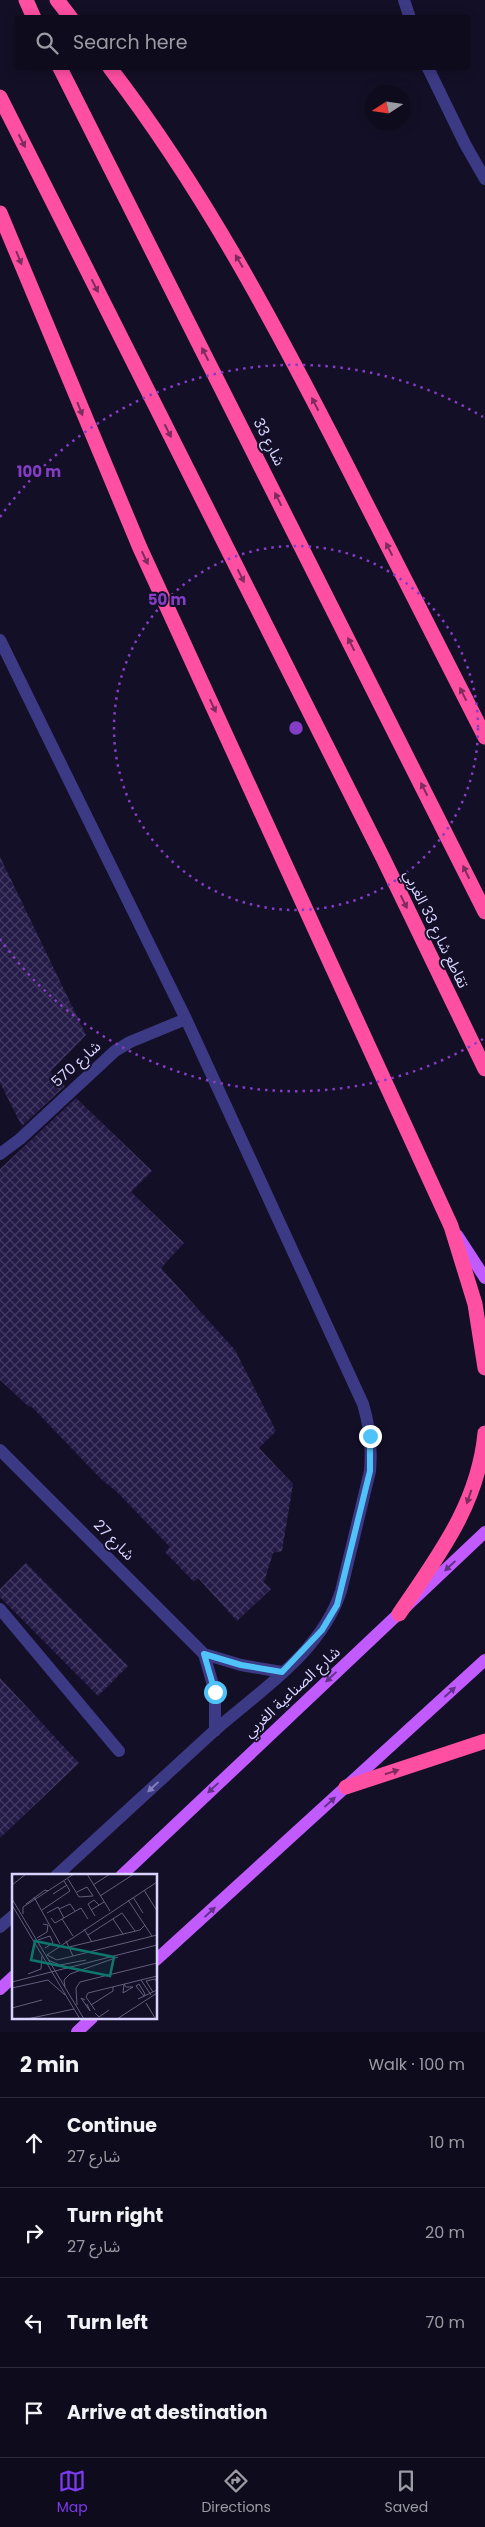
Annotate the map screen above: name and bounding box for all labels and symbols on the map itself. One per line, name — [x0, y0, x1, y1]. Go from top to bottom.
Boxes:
north arrow — [365, 85, 410, 130]
one-way arrow — [18, 133, 26, 148]
one-way arrow — [15, 251, 23, 266]
one-way arrow — [234, 254, 243, 267]
one-way arrow — [91, 279, 99, 293]
one-way arrow — [201, 347, 209, 361]
one-way arrow — [311, 397, 319, 411]
one-way arrow — [77, 402, 85, 416]
street label: شارع 33 — [247, 414, 290, 470]
one-way arrow — [164, 424, 172, 438]
text: 100 m — [17, 461, 61, 482]
one-way arrow — [274, 492, 282, 506]
one-way arrow — [385, 542, 393, 556]
one-way arrow — [141, 551, 149, 565]
one-way arrow — [237, 569, 245, 583]
text: 50 m — [148, 589, 186, 610]
one-way arrow — [347, 637, 355, 652]
one-way arrow — [459, 686, 467, 701]
one-way arrow — [208, 698, 217, 713]
centre of rings — [287, 719, 305, 737]
one-way arrow — [420, 782, 429, 797]
one-way arrow — [462, 865, 470, 880]
street label: تقاطع شارع 33 الغربي — [397, 866, 474, 992]
one-way arrow — [400, 895, 408, 909]
street label: شارع 570 — [46, 1036, 107, 1093]
route end — [359, 1425, 382, 1448]
one-way arrow — [465, 1490, 472, 1505]
street label: شارع 27 — [88, 1515, 140, 1566]
one-way arrow — [444, 1559, 456, 1571]
street label: شارع الصناعية الغربي — [239, 1641, 346, 1743]
one-way arrow — [326, 1671, 338, 1683]
route start — [204, 1681, 227, 1704]
one-way arrow — [443, 1686, 455, 1698]
one-way arrow — [385, 1768, 400, 1776]
one-way arrow — [147, 1781, 159, 1793]
one-way arrow — [207, 1782, 219, 1794]
one-way arrow — [323, 1796, 335, 1808]
inset map — [12, 1874, 158, 2020]
one-way arrow — [203, 1906, 216, 1917]

